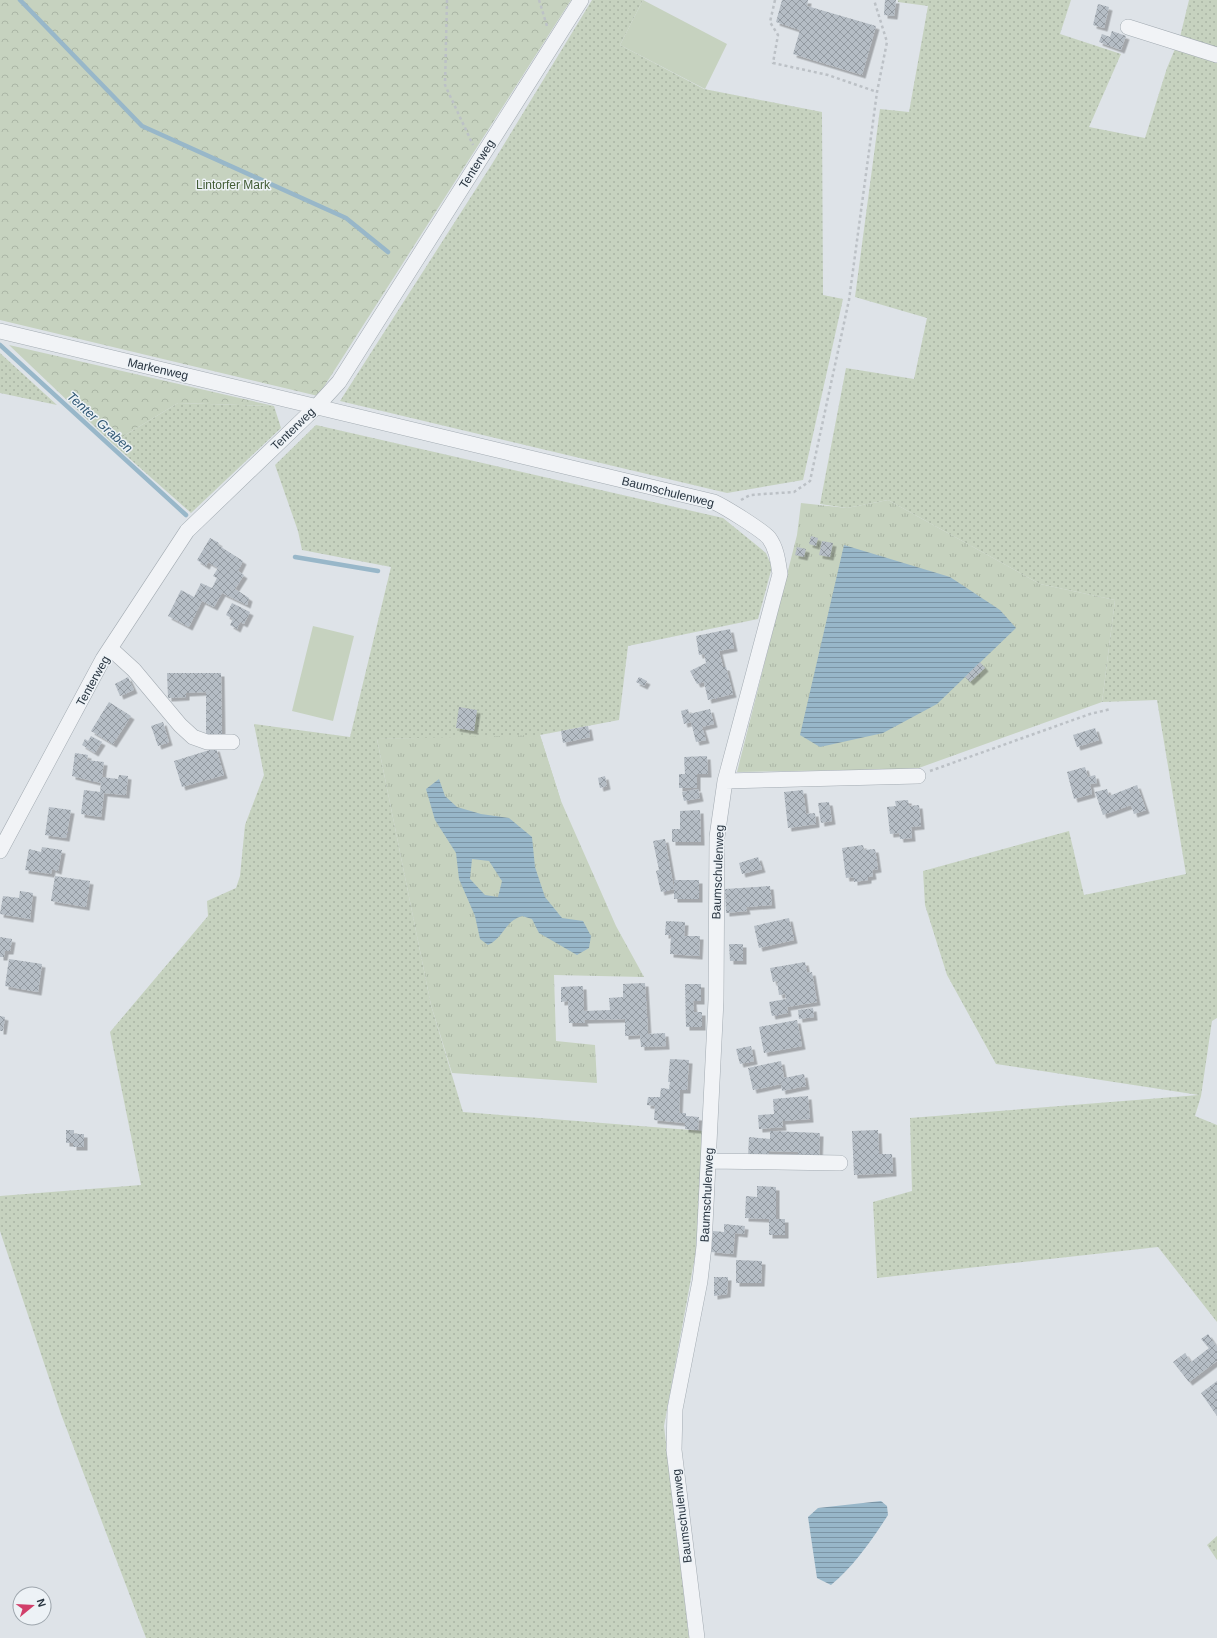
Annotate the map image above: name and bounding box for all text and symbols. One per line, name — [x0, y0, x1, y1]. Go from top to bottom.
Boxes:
street label: Tenterweg — [456, 137, 498, 191]
park label: Lintorfer Mark — [196, 178, 271, 192]
street label: Markenweg — [126, 355, 190, 383]
water label: Tenter Graben — [64, 389, 136, 455]
street label: Tenterweg — [268, 405, 318, 453]
street label: Baumschulenweg — [620, 474, 716, 510]
street label: Tenterweg — [73, 653, 113, 709]
street label: Baumschulenweg — [709, 824, 727, 920]
street label: Baumschulenweg — [698, 1147, 716, 1243]
street label: Baumschulenweg — [669, 1468, 695, 1564]
north arrow — [12, 1586, 52, 1626]
text: N — [35, 1597, 48, 1609]

